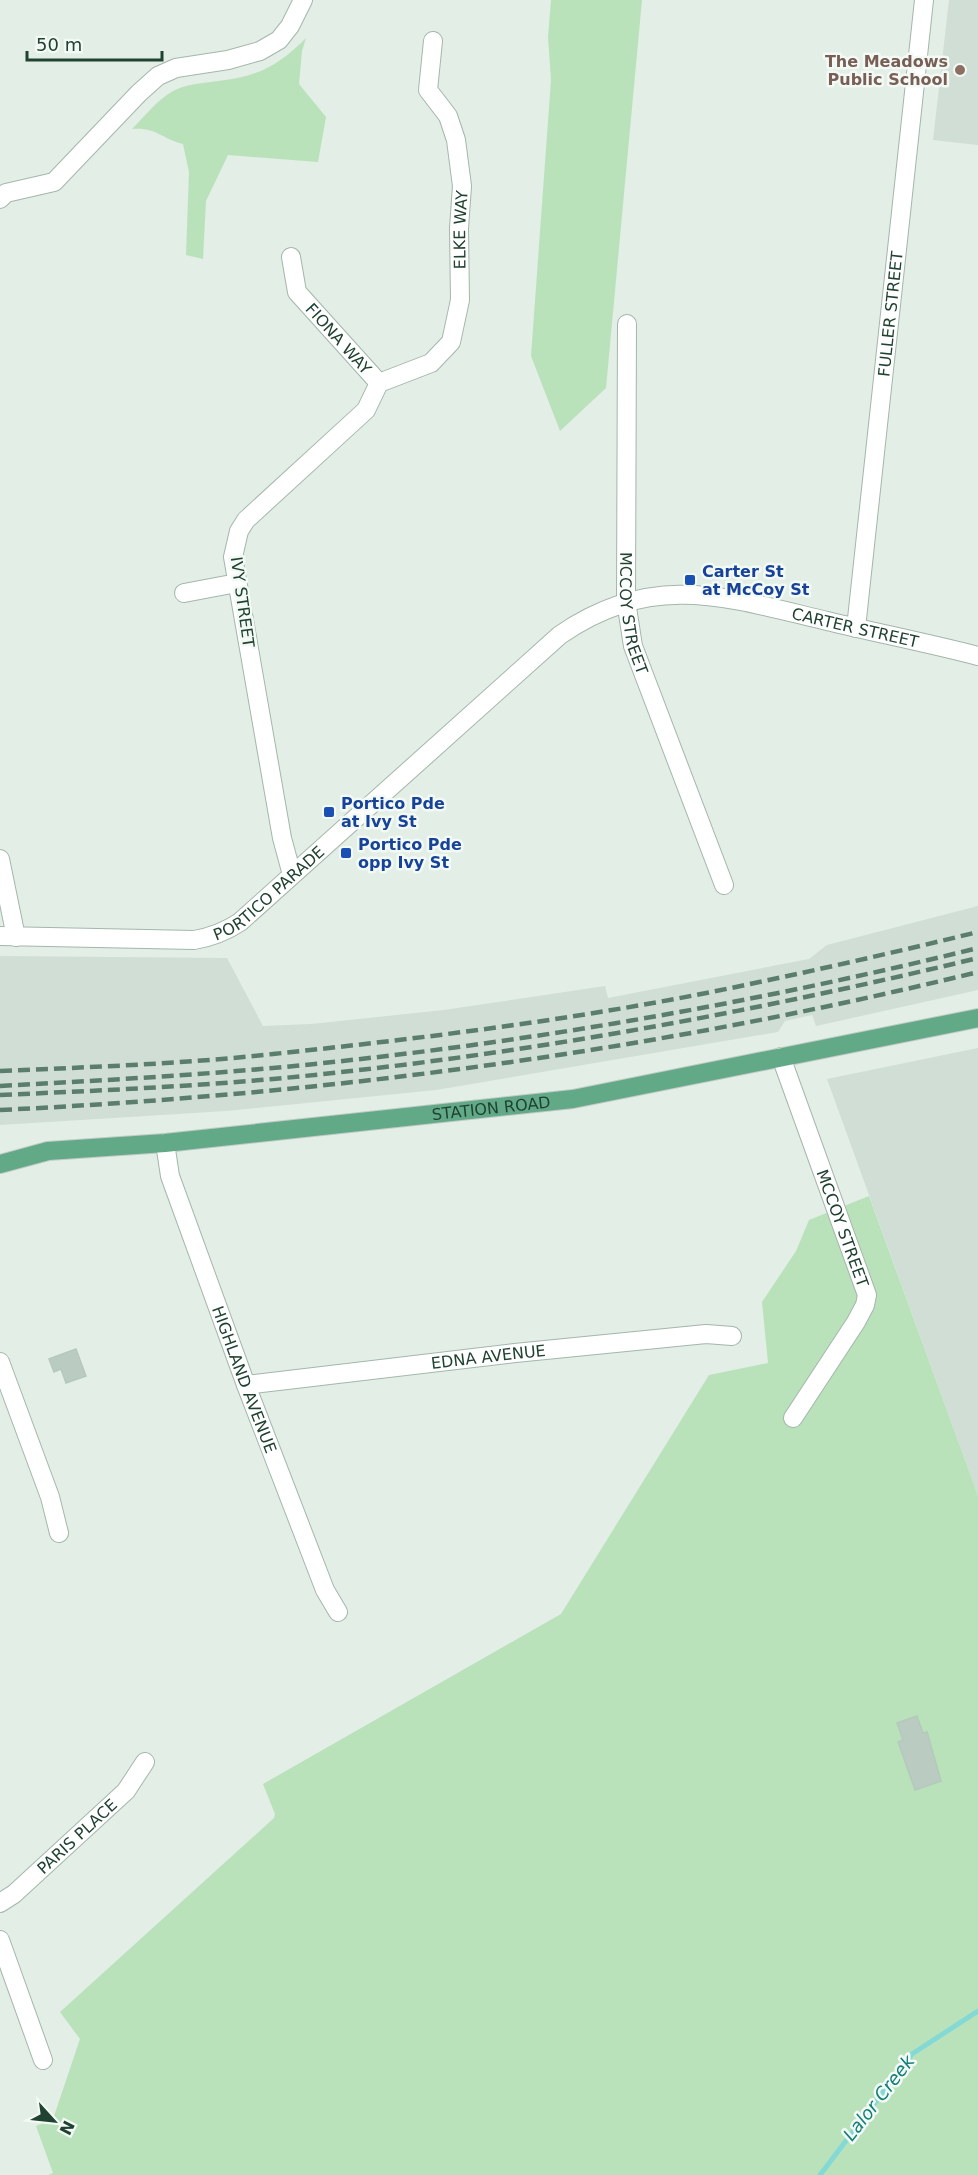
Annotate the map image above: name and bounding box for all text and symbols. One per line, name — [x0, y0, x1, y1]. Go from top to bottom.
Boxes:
scale bar — [27, 24, 162, 62]
text: 50 m — [36, 34, 82, 55]
place label: The Meadows Public School — [825, 52, 948, 89]
marker: The Meadows Public School — [953, 63, 967, 77]
street label: ELKE WAY — [450, 189, 472, 269]
street label: FULLER STREET — [874, 250, 907, 378]
street label: FIONA WAY — [302, 299, 375, 378]
street label: MCCOY STREET — [616, 552, 652, 677]
street label: IVY STREET — [227, 555, 258, 649]
place label: Carter St at McCoy St — [702, 562, 810, 599]
marker: Carter St at McCoy St — [683, 573, 697, 587]
street label: CARTER STREET — [790, 604, 921, 651]
place label: Portico Pde at Ivy St — [341, 794, 445, 831]
marker: Portico Pde at Ivy St — [322, 805, 336, 819]
place label: Portico Pde opp Ivy St — [358, 835, 462, 872]
street label: PORTICO PARADE — [211, 842, 328, 945]
marker: Portico Pde opp Ivy St — [339, 846, 353, 860]
street label: STATION ROAD — [431, 1092, 551, 1124]
street label: MCCOY STREET — [812, 1167, 872, 1290]
street label: HIGHLAND AVENUE — [208, 1303, 280, 1456]
street label: EDNA AVENUE — [430, 1341, 547, 1373]
street label: PARIS PLACE — [33, 1795, 121, 1878]
water label: Lalor Creek — [839, 2050, 919, 2145]
north arrow — [24, 2091, 84, 2151]
text: N — [55, 2117, 78, 2138]

